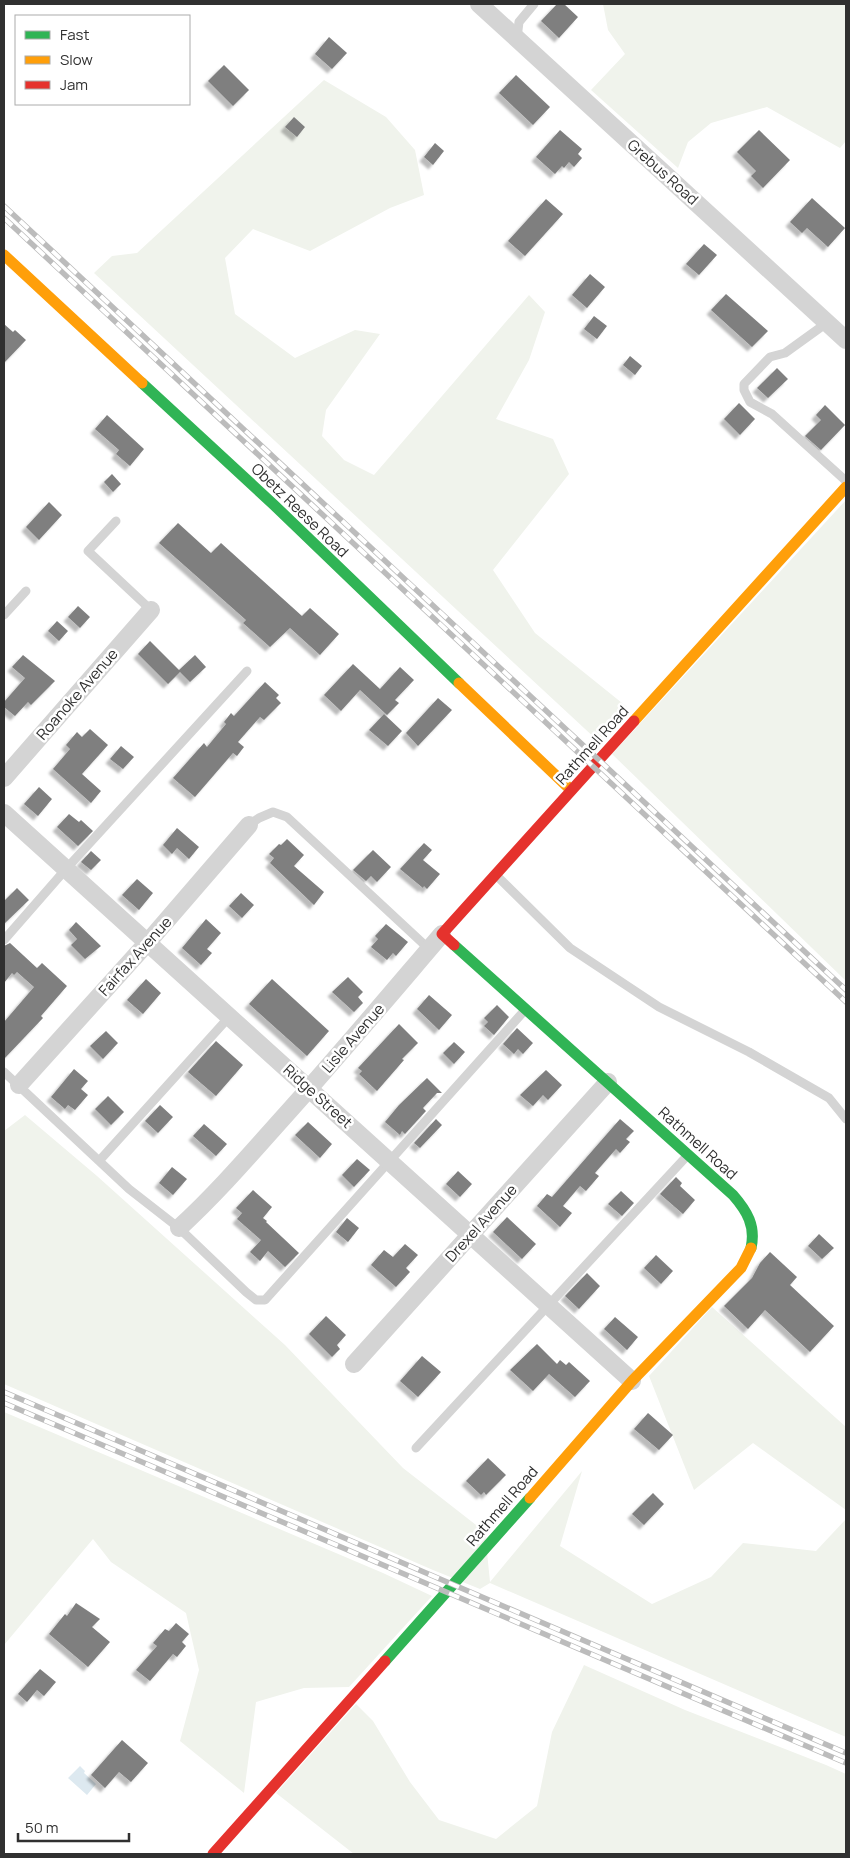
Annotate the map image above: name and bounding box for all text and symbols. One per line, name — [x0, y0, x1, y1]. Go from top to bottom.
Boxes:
legend — [15, 15, 190, 105]
text: Fast — [60, 24, 89, 45]
text: Slow — [60, 49, 93, 70]
text: Jam — [60, 74, 88, 95]
street label: Grebus Road — [623, 134, 703, 210]
street label: Obetz Reese Road — [247, 458, 353, 562]
street label: Roanoke Avenue — [31, 644, 123, 744]
street label: Rathmell Road — [551, 701, 633, 789]
street label: Fairfax Avenue — [94, 912, 176, 1000]
street label: Lisle Avenue — [317, 999, 389, 1077]
street label: Ridge Street — [279, 1059, 357, 1133]
street label: Rathmell Road — [654, 1102, 742, 1184]
street label: Drexel Avenue — [440, 1179, 522, 1266]
street label: Rathmell Road — [461, 1461, 543, 1551]
scale bar — [18, 1810, 129, 1842]
text: 50 m — [25, 1817, 59, 1838]

